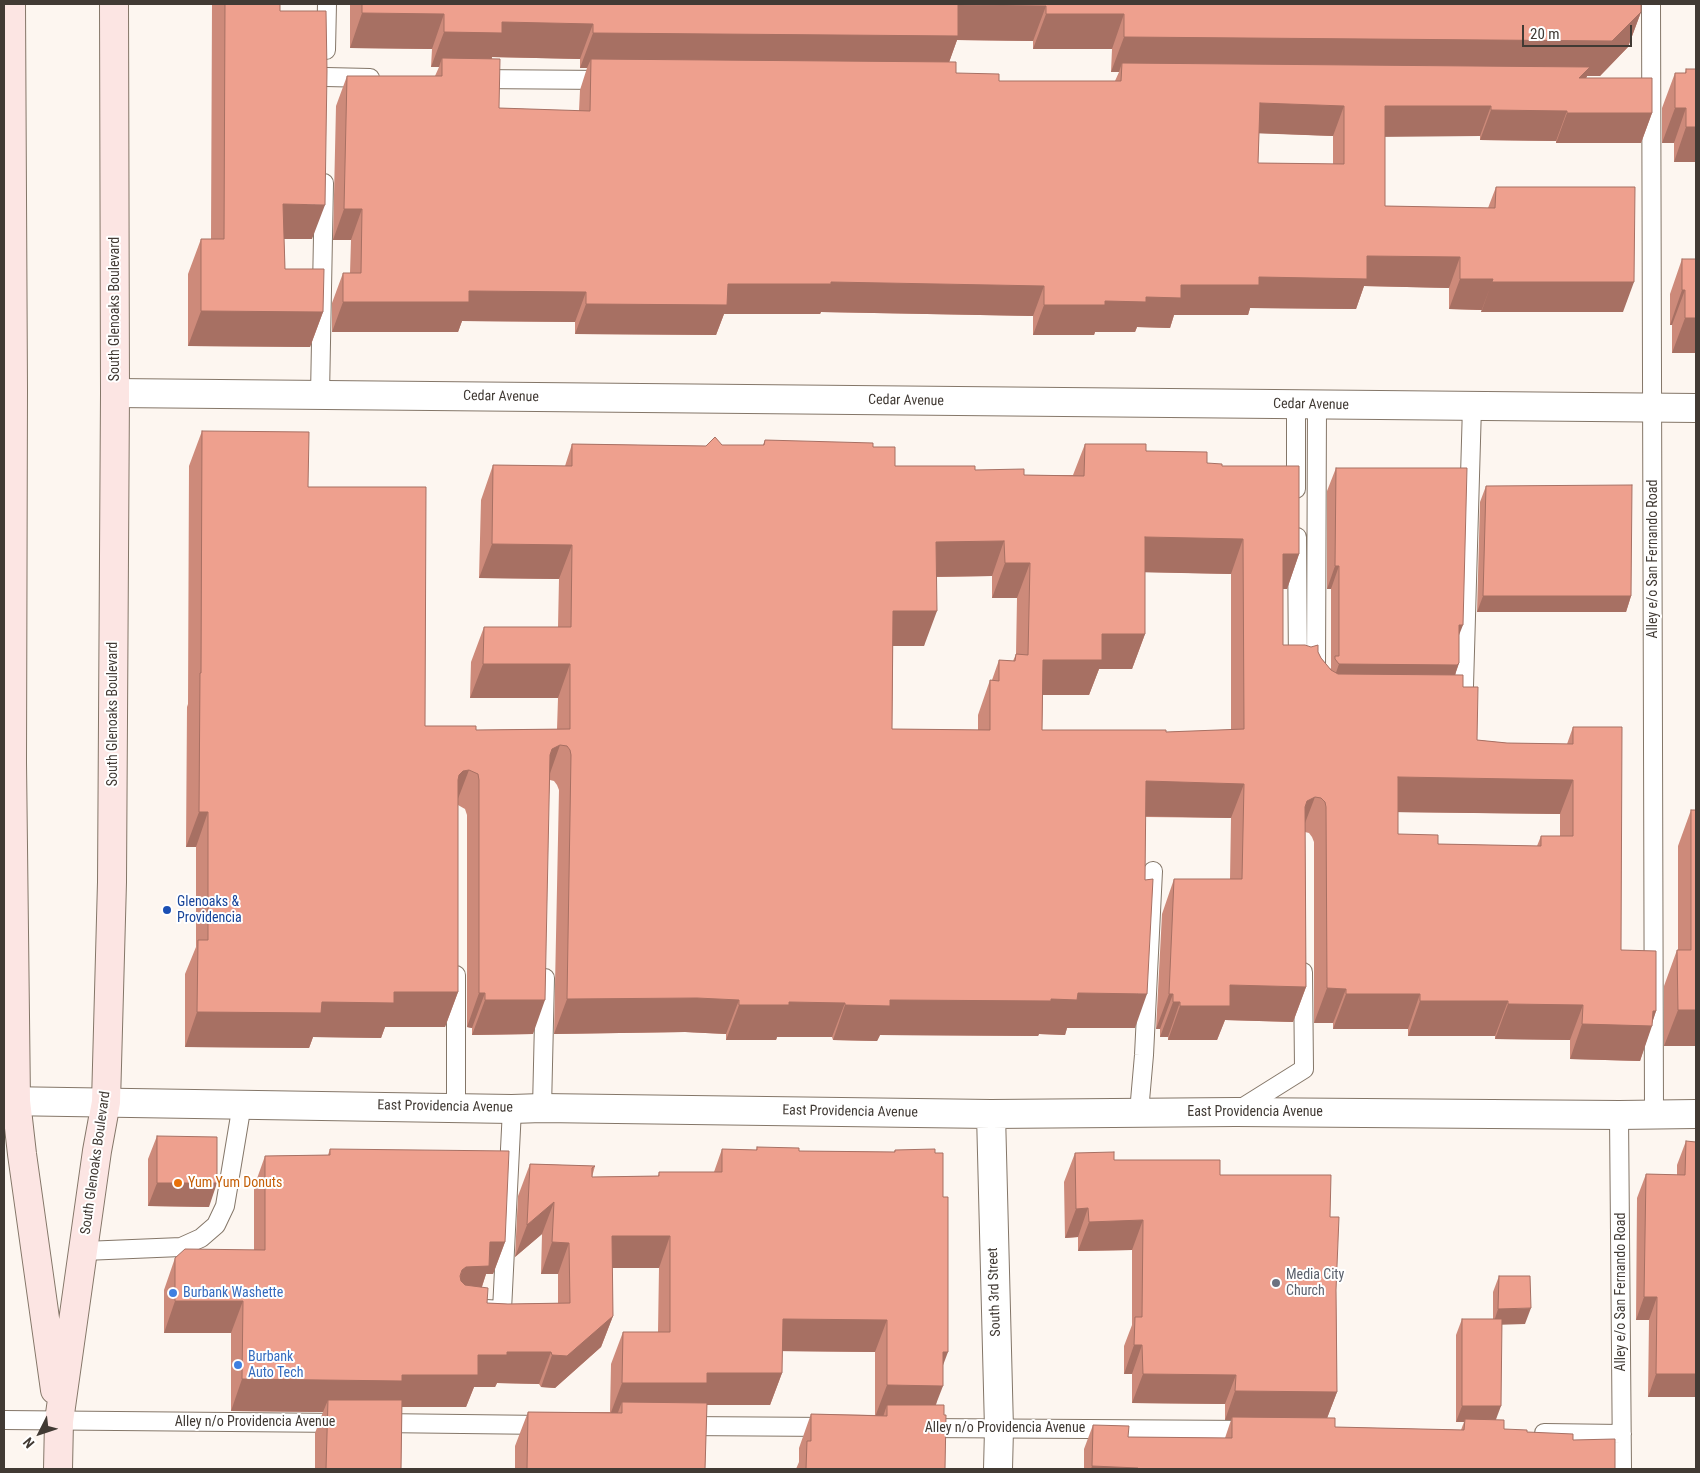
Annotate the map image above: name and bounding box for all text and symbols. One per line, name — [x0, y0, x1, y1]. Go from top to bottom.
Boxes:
scale bar — [1525, 15, 1635, 47]
text: 20 m — [1530, 25, 1560, 43]
street label: South Glenoaks Boulevard — [107, 237, 123, 381]
street label: Cedar Avenue — [463, 388, 539, 406]
street label: Cedar Avenue — [868, 392, 944, 410]
street label: Cedar Avenue — [1273, 396, 1349, 414]
street label: Alley e/o San Fernando Road — [1645, 480, 1661, 638]
street label: South Glenoaks Boulevard — [105, 642, 121, 786]
place label: Glenoaks & Providencia — [177, 894, 242, 926]
marker: Glenoaks & Providencia — [161, 904, 173, 916]
street label: South Glenoaks Boulevard — [78, 1090, 114, 1236]
street label: East Providencia Avenue — [377, 1097, 513, 1117]
street label: East Providencia Avenue — [782, 1102, 918, 1122]
street label: East Providencia Avenue — [1187, 1104, 1323, 1120]
place label: Yum Yum Donuts — [188, 1175, 282, 1191]
marker: Yum Yum Donuts — [172, 1177, 184, 1189]
street label: Alley e/o San Fernando Road — [1613, 1213, 1629, 1371]
street label: South 3rd Street — [985, 1247, 1005, 1337]
place label: Media City Church — [1286, 1267, 1344, 1300]
marker: Media City Church — [1270, 1277, 1282, 1289]
place label: Burbank Washette — [183, 1285, 283, 1301]
marker: Burbank Washette — [167, 1287, 179, 1299]
place label: Burbank Auto Tech — [248, 1349, 303, 1381]
marker: Burbank Auto Tech — [232, 1359, 244, 1371]
north arrow — [15, 1408, 65, 1458]
street label: Alley n/o Providencia Avenue — [175, 1414, 335, 1430]
street label: Alley n/o Providencia Avenue — [925, 1420, 1085, 1436]
text: N — [20, 1434, 38, 1451]

